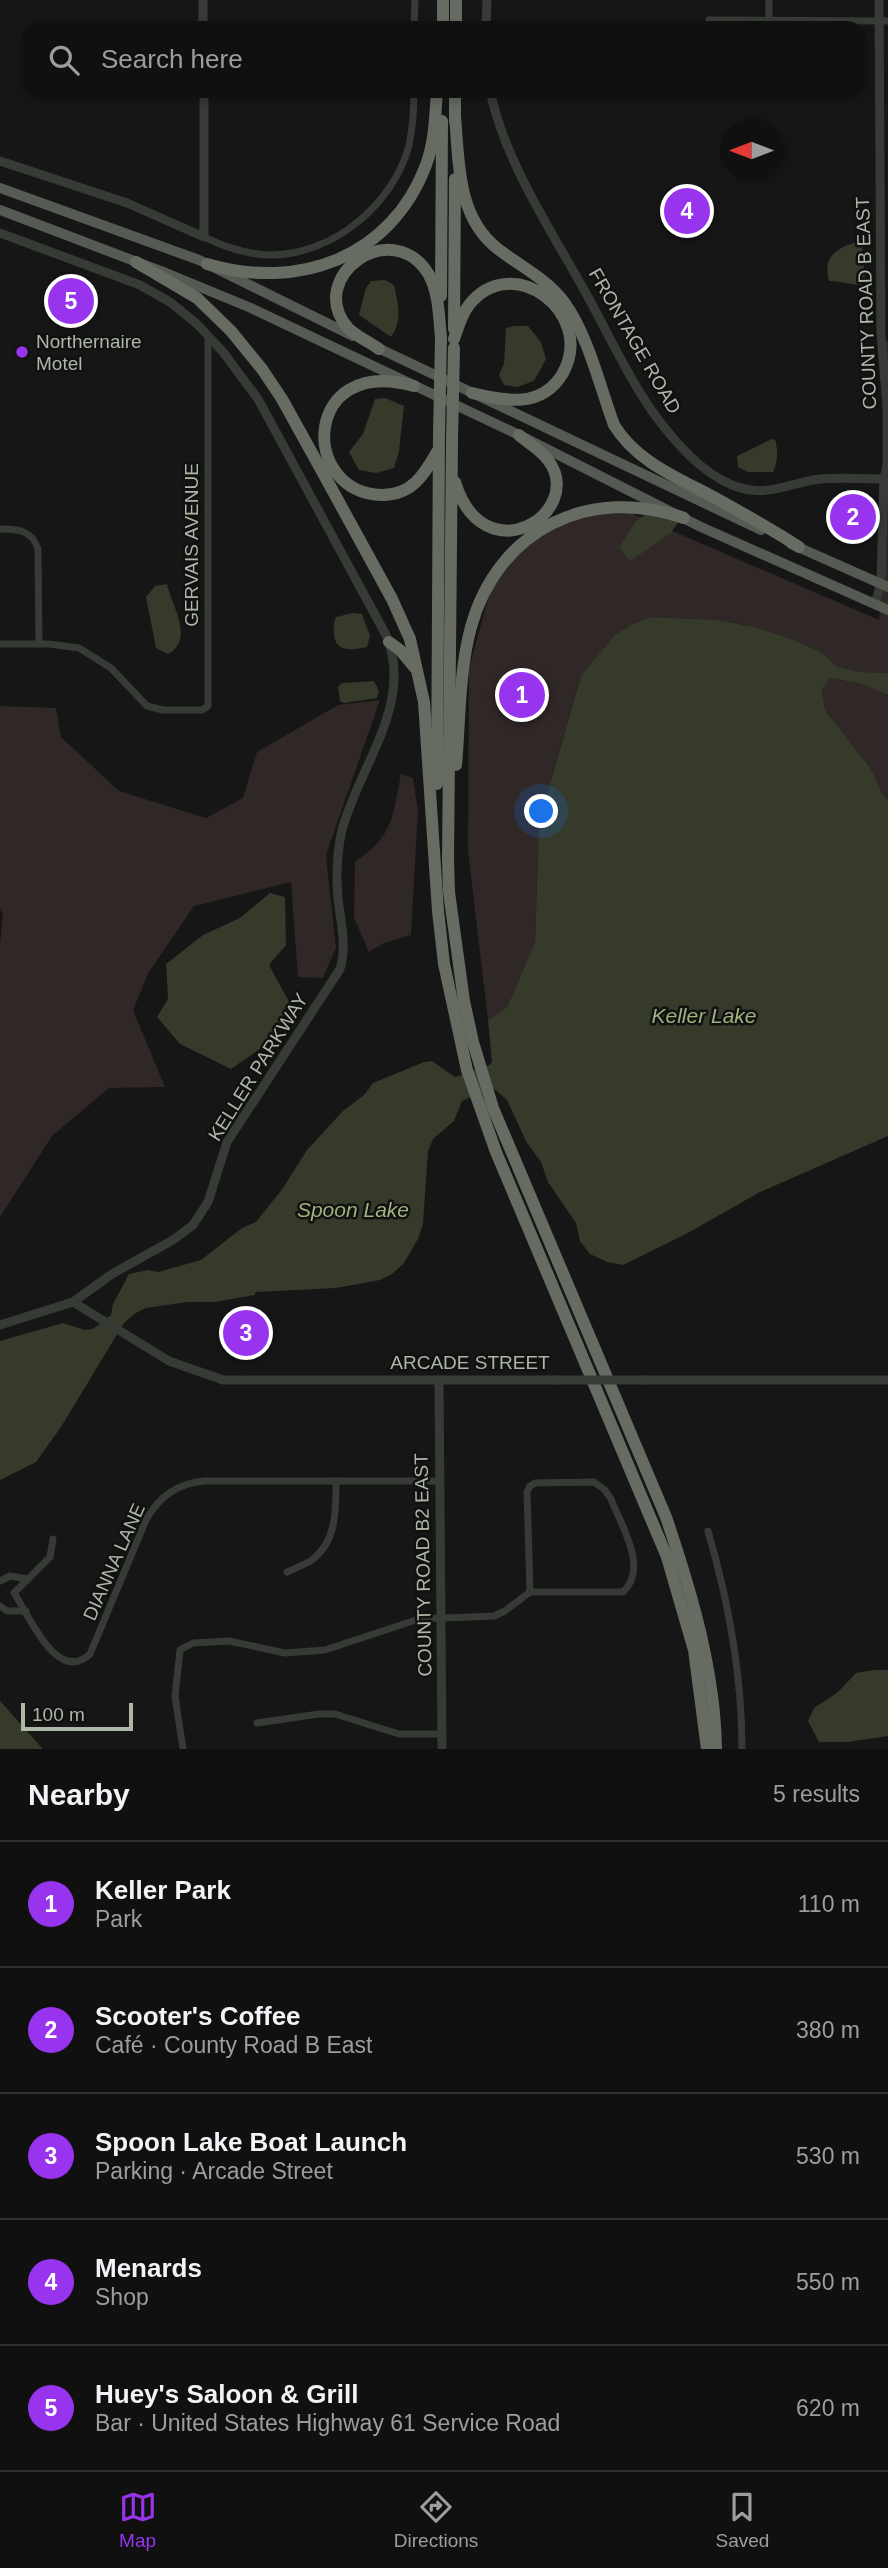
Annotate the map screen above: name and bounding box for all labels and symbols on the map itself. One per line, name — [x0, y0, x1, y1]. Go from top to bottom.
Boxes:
north arrow — [720, 119, 783, 182]
pin: 4 — [664, 185, 710, 237]
street label: COUNTY ROAD B EAST — [852, 196, 880, 410]
street label: FRONTAGE ROAD — [585, 265, 685, 417]
pin: 5 — [48, 275, 94, 327]
place label: Northernaire Motel — [36, 331, 142, 374]
marker: Northernaire Motel — [14, 344, 30, 360]
street label: GERVAIS AVENUE — [181, 463, 202, 627]
pin: 2 — [830, 491, 876, 543]
pin: 1 — [499, 669, 545, 721]
your location — [524, 794, 558, 828]
street label: KELLER PARKWAY — [204, 989, 312, 1145]
water label: Keller Lake — [651, 1004, 757, 1027]
water label: Spoon Lake — [297, 1198, 409, 1221]
pin: 3 — [223, 1307, 269, 1359]
street label: ARCADE STREET — [390, 1352, 550, 1373]
street label: COUNTY ROAD B2 EAST — [411, 1453, 435, 1677]
street label: DIANNA LANE — [79, 1500, 149, 1624]
scale bar — [21, 1700, 133, 1732]

